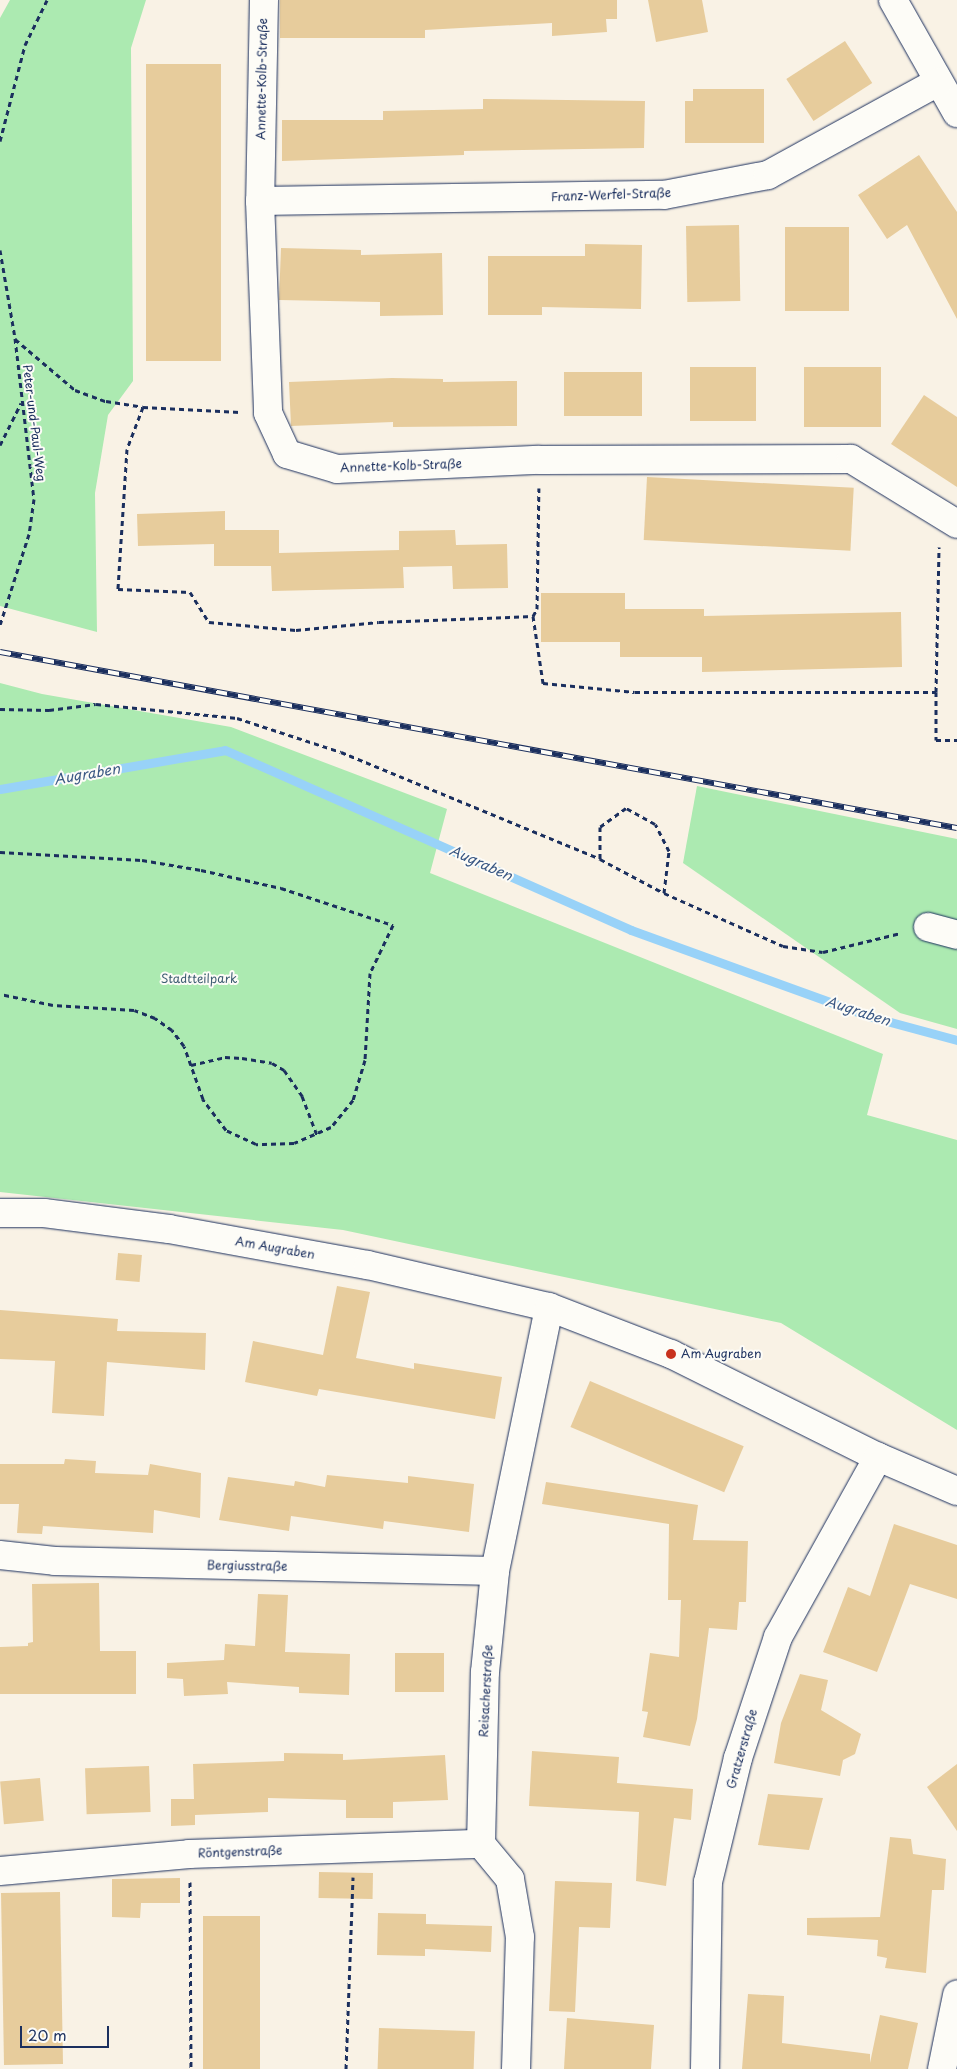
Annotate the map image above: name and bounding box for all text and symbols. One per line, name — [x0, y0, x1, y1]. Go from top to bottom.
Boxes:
street label: Annette-Kolb-Straße — [254, 18, 270, 140]
street label: Franz-Werfel-Straße — [551, 186, 671, 204]
street label: Peter-und-Paul-Weg — [20, 364, 48, 482]
street label: Annette-Kolb-Straße — [340, 457, 462, 475]
water label: Augraben — [53, 760, 121, 788]
water label: Augraben — [447, 842, 515, 884]
park label: Stadtteilpark — [161, 972, 237, 986]
water label: Augraben — [824, 993, 892, 1029]
street label: Am Augraben — [234, 1234, 316, 1262]
place label: Am Augraben — [681, 1347, 762, 1361]
marker: Am Augraben — [665, 1348, 677, 1360]
street label: Bergiusstraße — [207, 1558, 287, 1574]
street label: Reisacherstraße — [476, 1644, 496, 1738]
street label: Gratzerstraße — [724, 1708, 760, 1790]
street label: Röntgenstraße — [197, 1843, 283, 1861]
scale bar — [22, 2016, 111, 2048]
text: 20 m — [28, 2023, 67, 2046]

